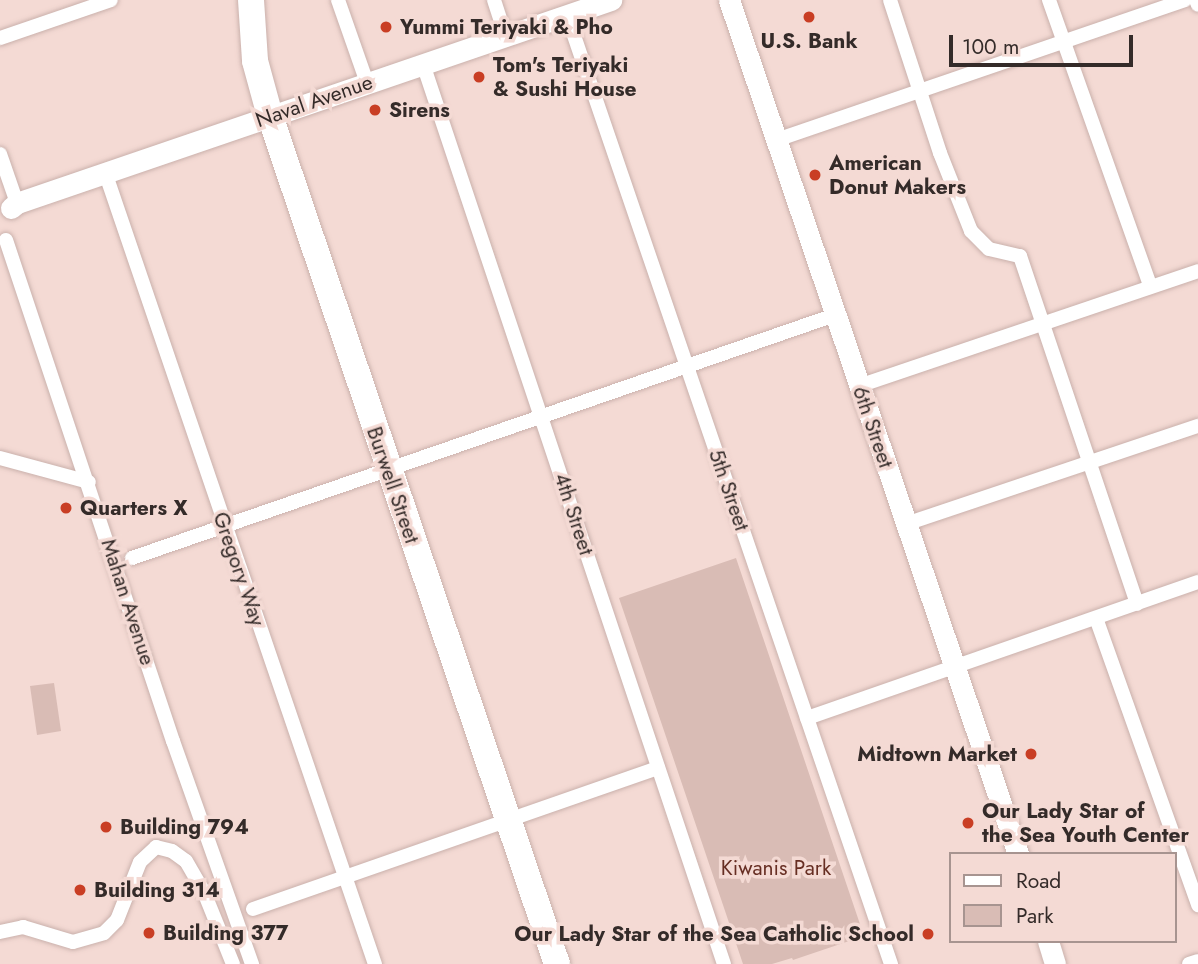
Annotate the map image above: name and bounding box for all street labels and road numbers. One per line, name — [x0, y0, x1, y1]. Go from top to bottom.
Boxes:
street label: Naval Avenue — [252, 69, 376, 133]
street label: 6th Street — [847, 383, 899, 471]
street label: Burwell Street — [361, 423, 425, 547]
street label: 5th Street — [703, 446, 755, 534]
street label: 4th Street — [549, 470, 599, 558]
street label: Gregory Way — [208, 509, 270, 629]
street label: Mahan Avenue — [96, 536, 160, 668]

